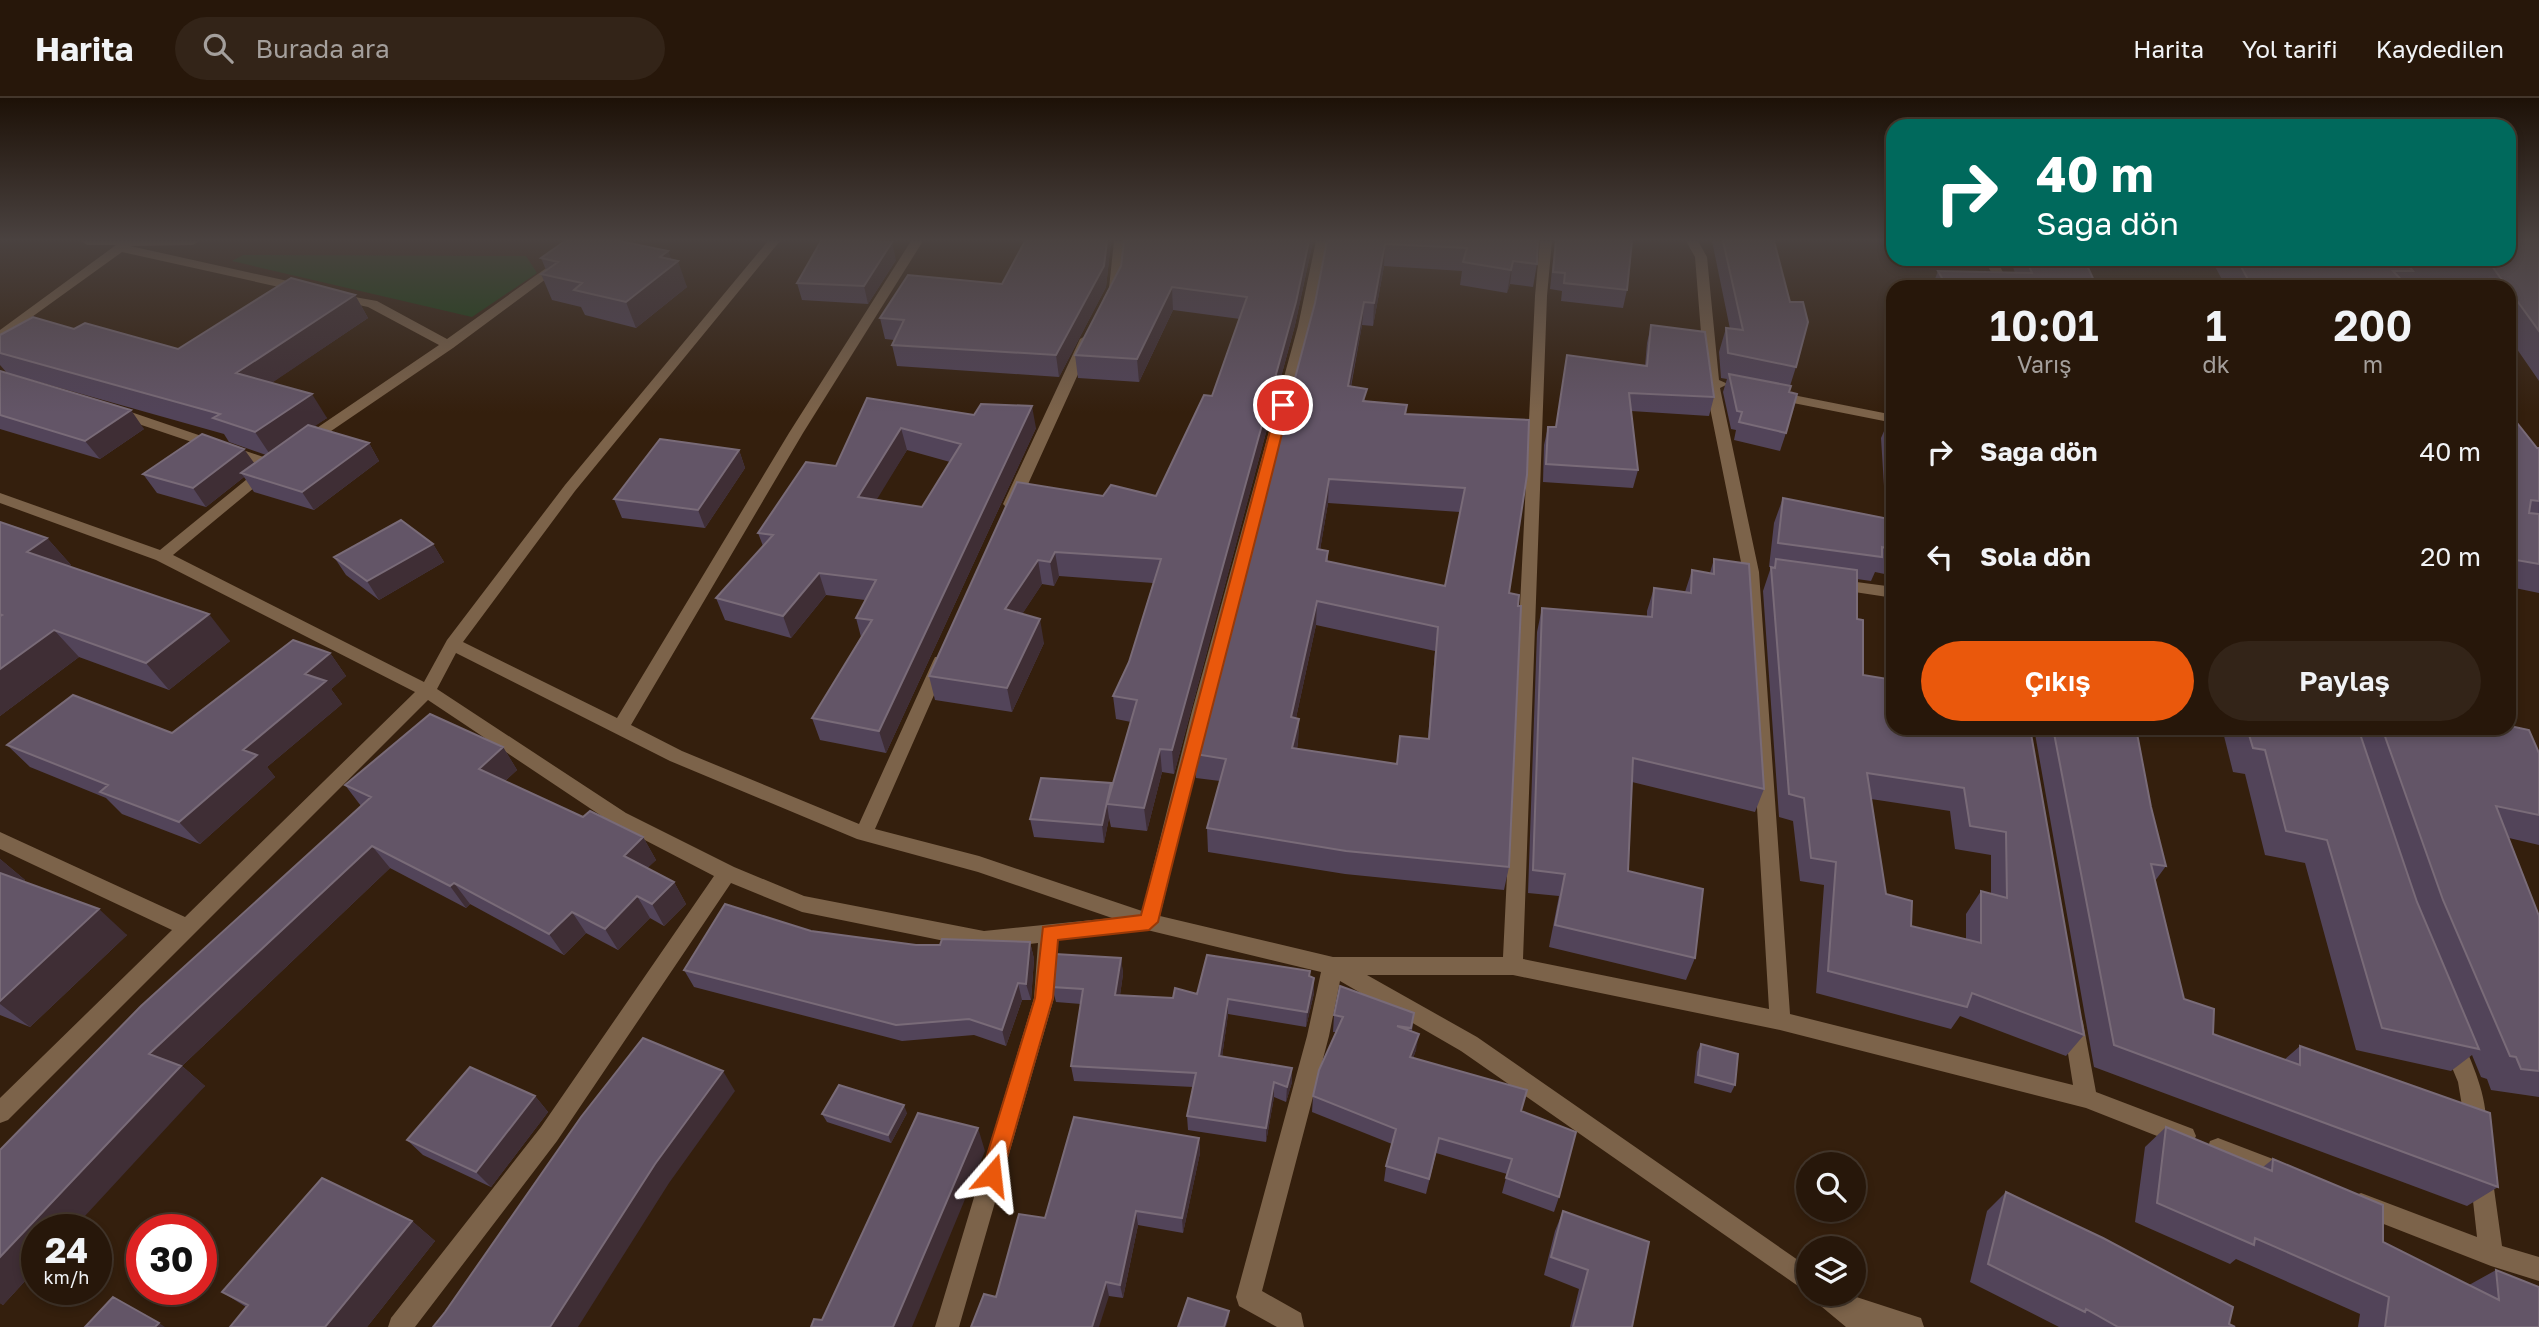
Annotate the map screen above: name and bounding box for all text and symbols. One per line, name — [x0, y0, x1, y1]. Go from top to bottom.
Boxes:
search box — [175, 17, 665, 80]
text: Harita — [35, 29, 133, 68]
icon: search — [199, 29, 237, 67]
text: Burada ara — [255, 33, 390, 64]
text: Harita — [2133, 34, 2204, 63]
text: Yol tarifi — [2242, 34, 2338, 63]
text: Kaydedilen — [2376, 34, 2504, 63]
text: 40 m — [2036, 144, 2154, 203]
icon: right — [1921, 147, 2012, 238]
text: Sağa dön — [2036, 204, 2179, 242]
text: 10:01 — [1990, 300, 2099, 350]
text: 1 — [2206, 300, 2227, 350]
text: 200 — [2333, 300, 2412, 350]
text: Varış — [2017, 350, 2071, 378]
text: dk — [2203, 350, 2230, 378]
text: m — [2363, 350, 2383, 378]
pin — [1253, 375, 1313, 435]
icon: arrive — [1264, 386, 1302, 424]
icon: right — [1921, 433, 1959, 471]
text: Sağa dön — [1980, 436, 2097, 467]
text: 40 m — [2420, 436, 2481, 467]
icon: left — [1921, 538, 1959, 576]
text: Sola dön — [1980, 541, 2091, 572]
text: 20 m — [2420, 541, 2481, 572]
button: Çıkış — [1921, 641, 2194, 721]
button: Paylaş — [2208, 641, 2481, 721]
position arrow — [955, 1138, 1029, 1212]
map controls — [1796, 1152, 1866, 1306]
button: search — [1796, 1152, 1866, 1222]
speed limit sign: 30 — [126, 1214, 217, 1305]
text: 24 — [45, 1229, 88, 1271]
button: layers — [1796, 1236, 1866, 1306]
text: km/h — [44, 1266, 89, 1288]

